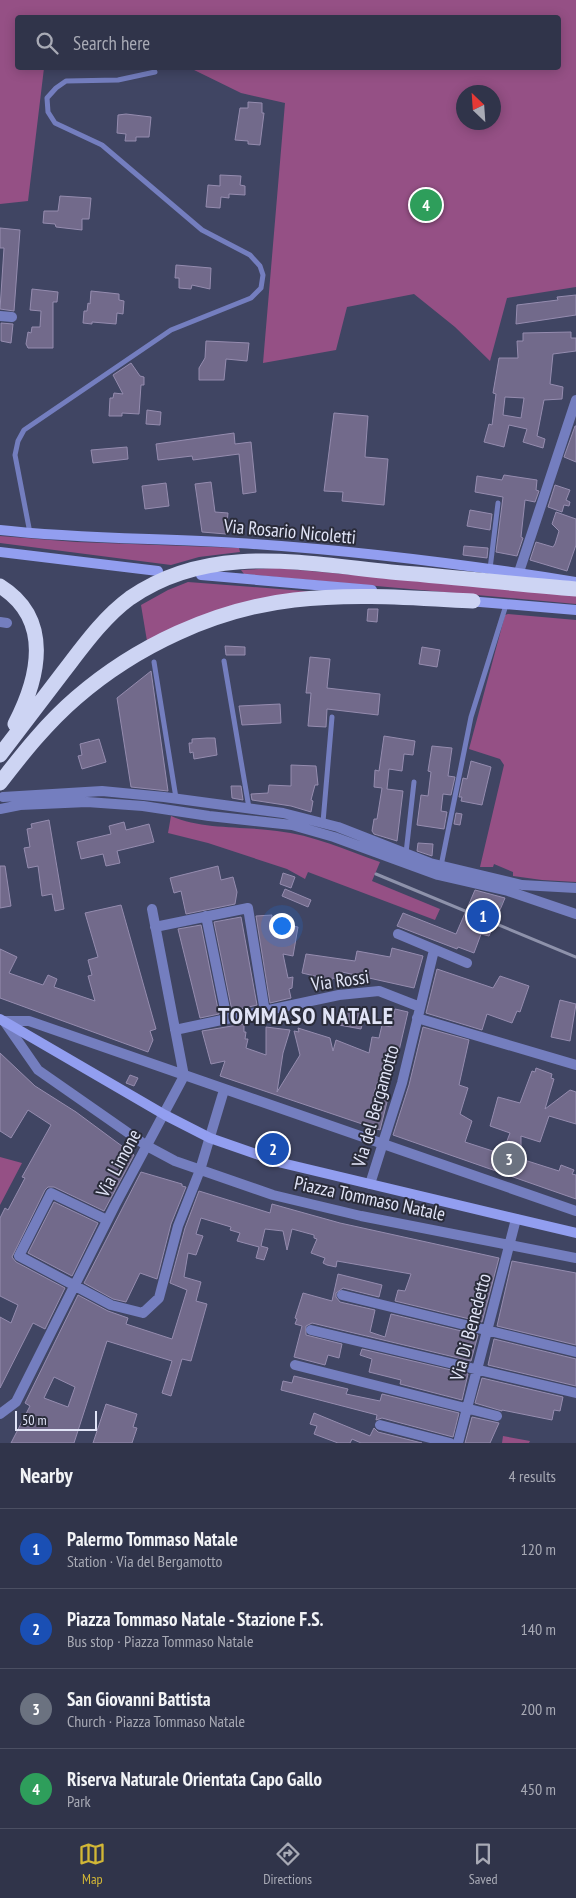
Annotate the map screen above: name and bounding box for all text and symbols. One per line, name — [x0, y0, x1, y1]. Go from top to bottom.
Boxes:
search box — [15, 15, 561, 70]
icon: search — [33, 29, 61, 57]
text: Search here — [73, 31, 150, 55]
north arrow — [456, 85, 501, 130]
pin: 4 — [410, 186, 442, 224]
street label: Via Rosario Nicoletti — [222, 513, 357, 549]
pin: 1 — [467, 897, 499, 935]
your location — [269, 913, 295, 939]
street label: Via Rossi — [309, 964, 370, 996]
district label: TOMMASO NATALE — [218, 1000, 394, 1031]
street label: Via del Bergamotto — [346, 1042, 404, 1171]
street label: Via Limone — [90, 1125, 146, 1202]
pin: 2 — [257, 1130, 289, 1168]
pin: 3 — [493, 1140, 525, 1178]
street label: Piazza Tommaso Natale — [292, 1170, 448, 1226]
street label: Via Di Benedetto — [444, 1271, 496, 1384]
scale bar — [15, 1408, 98, 1431]
text: 50 m — [22, 1411, 47, 1429]
text: Nearby — [20, 1462, 73, 1489]
text: 4 results — [509, 1466, 556, 1486]
text: Palermo Tommaso Natale — [67, 1527, 238, 1551]
text: 1 — [32, 1539, 40, 1559]
text: 120 m — [521, 1539, 556, 1559]
text: Station · Via del Bergamotto — [67, 1551, 222, 1571]
text: Piazza Tommaso Natale - Stazione F.S. — [67, 1607, 324, 1631]
text: 2 — [32, 1619, 40, 1639]
text: 140 m — [521, 1619, 556, 1639]
text: Bus stop · Piazza Tommaso Natale — [67, 1631, 254, 1651]
text: San Giovanni Battista — [67, 1687, 211, 1711]
text: 3 — [32, 1699, 40, 1719]
text: 200 m — [521, 1699, 556, 1719]
text: Church · Piazza Tommaso Natale — [67, 1711, 245, 1731]
text: Riserva Naturale Orientata Capo Gallo — [67, 1767, 322, 1791]
text: 4 — [32, 1779, 40, 1799]
text: 450 m — [521, 1779, 556, 1799]
text: Park — [67, 1791, 91, 1811]
tab: Map — [78, 1840, 106, 1888]
tab: Directions — [263, 1840, 312, 1888]
tab: Saved — [469, 1840, 498, 1888]

